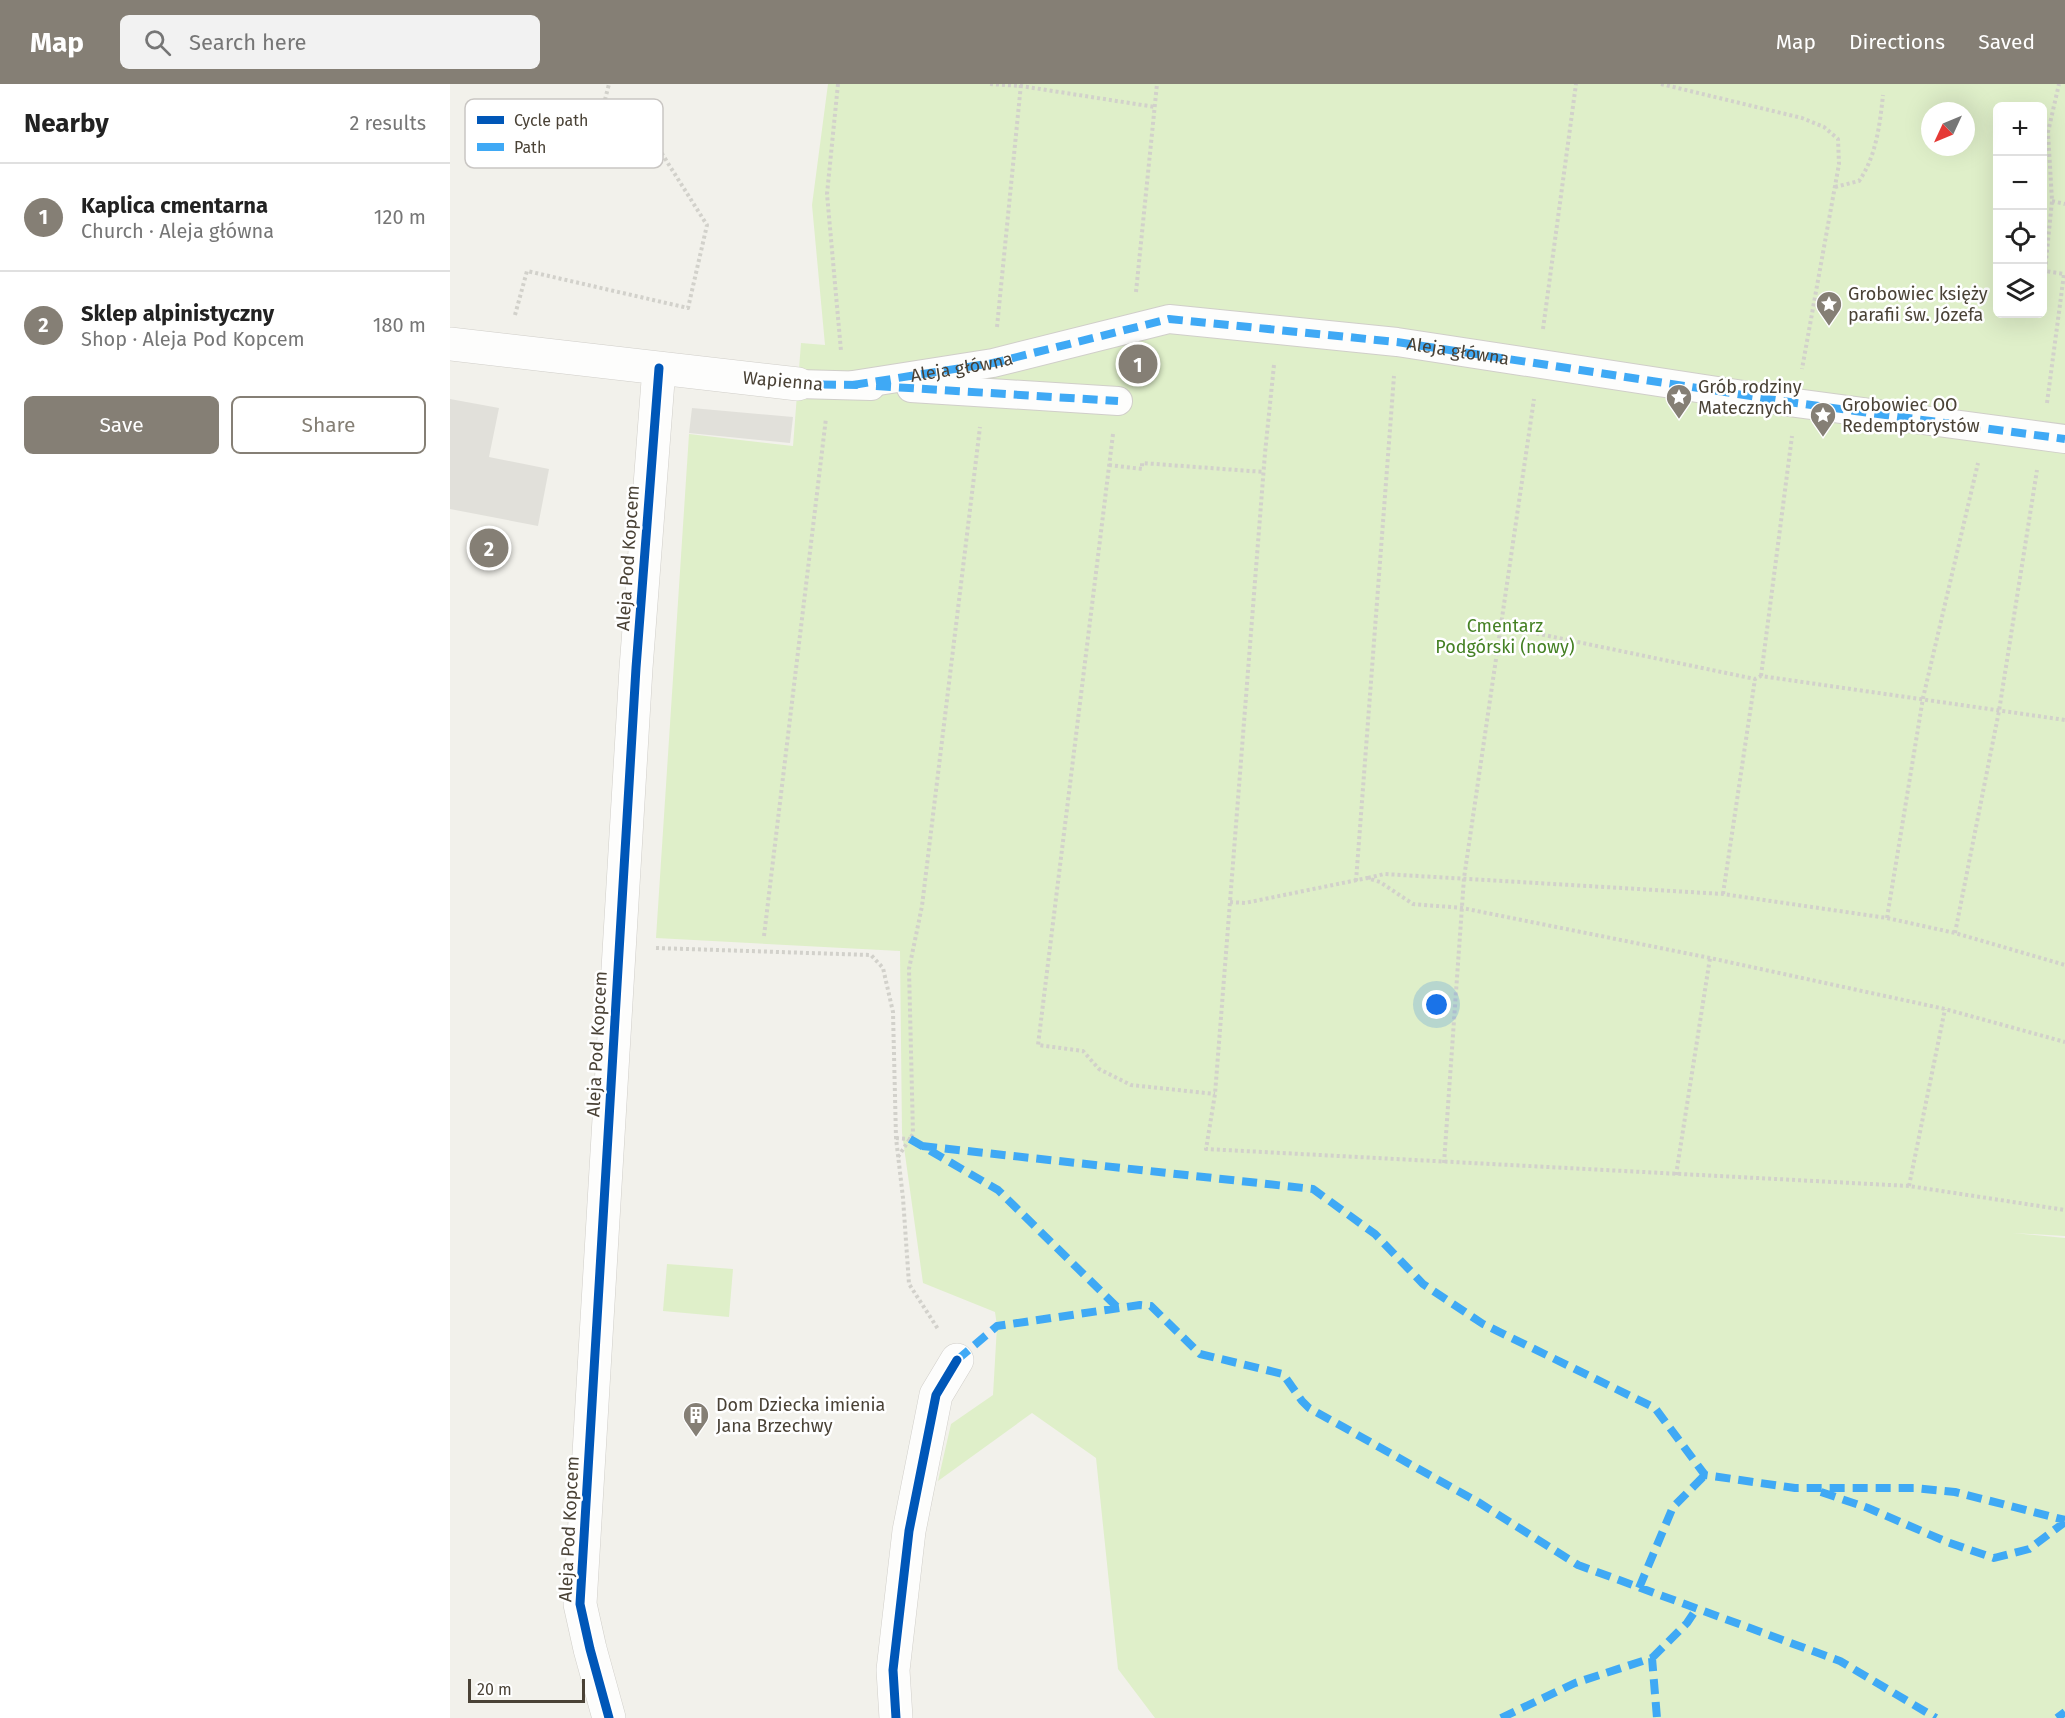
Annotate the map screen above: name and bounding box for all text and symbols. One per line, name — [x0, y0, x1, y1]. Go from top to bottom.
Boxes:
search box — [120, 15, 540, 69]
text: Map — [30, 26, 84, 59]
icon: search — [141, 26, 174, 59]
text: Search here — [189, 29, 307, 56]
text: Map — [1776, 29, 1816, 55]
text: Directions — [1849, 29, 1945, 55]
text: Saved — [1978, 29, 2035, 55]
legend — [465, 99, 663, 168]
north arrow — [1921, 102, 1975, 156]
map controls — [1993, 102, 2047, 318]
button: + — [1993, 102, 2047, 156]
text: Nearby — [24, 108, 109, 139]
text: 2 results — [349, 111, 426, 135]
text: Cycle path — [514, 111, 588, 130]
text: Path — [514, 138, 546, 157]
button: − — [1993, 156, 2047, 210]
text: Kaplica cmentarna — [81, 192, 268, 219]
text: 1 — [39, 205, 48, 229]
text: 120 m — [374, 205, 426, 229]
button: locate — [1993, 210, 2047, 264]
text: Church · Aleja główna — [81, 219, 274, 243]
button: layers — [1993, 264, 2047, 318]
place label: Grobowiec księży parafii św. Józefa — [1848, 283, 1988, 326]
place icon: Grobowiec księży parafii św. Józefa — [1814, 289, 1844, 327]
text: Sklep alpinistyczny — [81, 300, 274, 327]
text: 2 — [38, 313, 49, 337]
text: 180 m — [373, 313, 426, 337]
text: Shop · Aleja Pod Kopcem — [81, 327, 305, 351]
street label: Aleja główna — [1405, 333, 1511, 370]
pin: 1 — [1118, 342, 1158, 386]
street label: Aleja główna — [909, 347, 1015, 387]
street label: Wapienna — [742, 367, 824, 395]
place label: Grób rodziny Matecznych — [1698, 376, 1802, 419]
place icon: Grób rodziny Matecznych — [1664, 382, 1694, 420]
place label: Grobowiec OO Redemptorystów — [1842, 394, 1980, 437]
button: Save — [24, 396, 219, 454]
button: Share — [231, 396, 426, 454]
place icon: Grobowiec OO Redemptorystów — [1808, 400, 1838, 438]
street label: Aleja Pod Kopcem — [612, 484, 644, 632]
pin: 2 — [470, 526, 508, 570]
park label: Cmentarz Podgórski (nowy) — [1435, 615, 1575, 658]
street label: Aleja Pod Kopcem — [582, 971, 612, 1117]
your location — [1422, 990, 1451, 1019]
place label: Dom Dziecka imienia Jana Brzechwy — [716, 1394, 885, 1437]
building icon: Dom Dziecka imienia Jana Brzechwy — [681, 1400, 711, 1438]
street label: Aleja Pod Kopcem — [554, 1456, 584, 1602]
scale bar — [468, 1676, 585, 1704]
text: 20 m — [477, 1680, 512, 1699]

